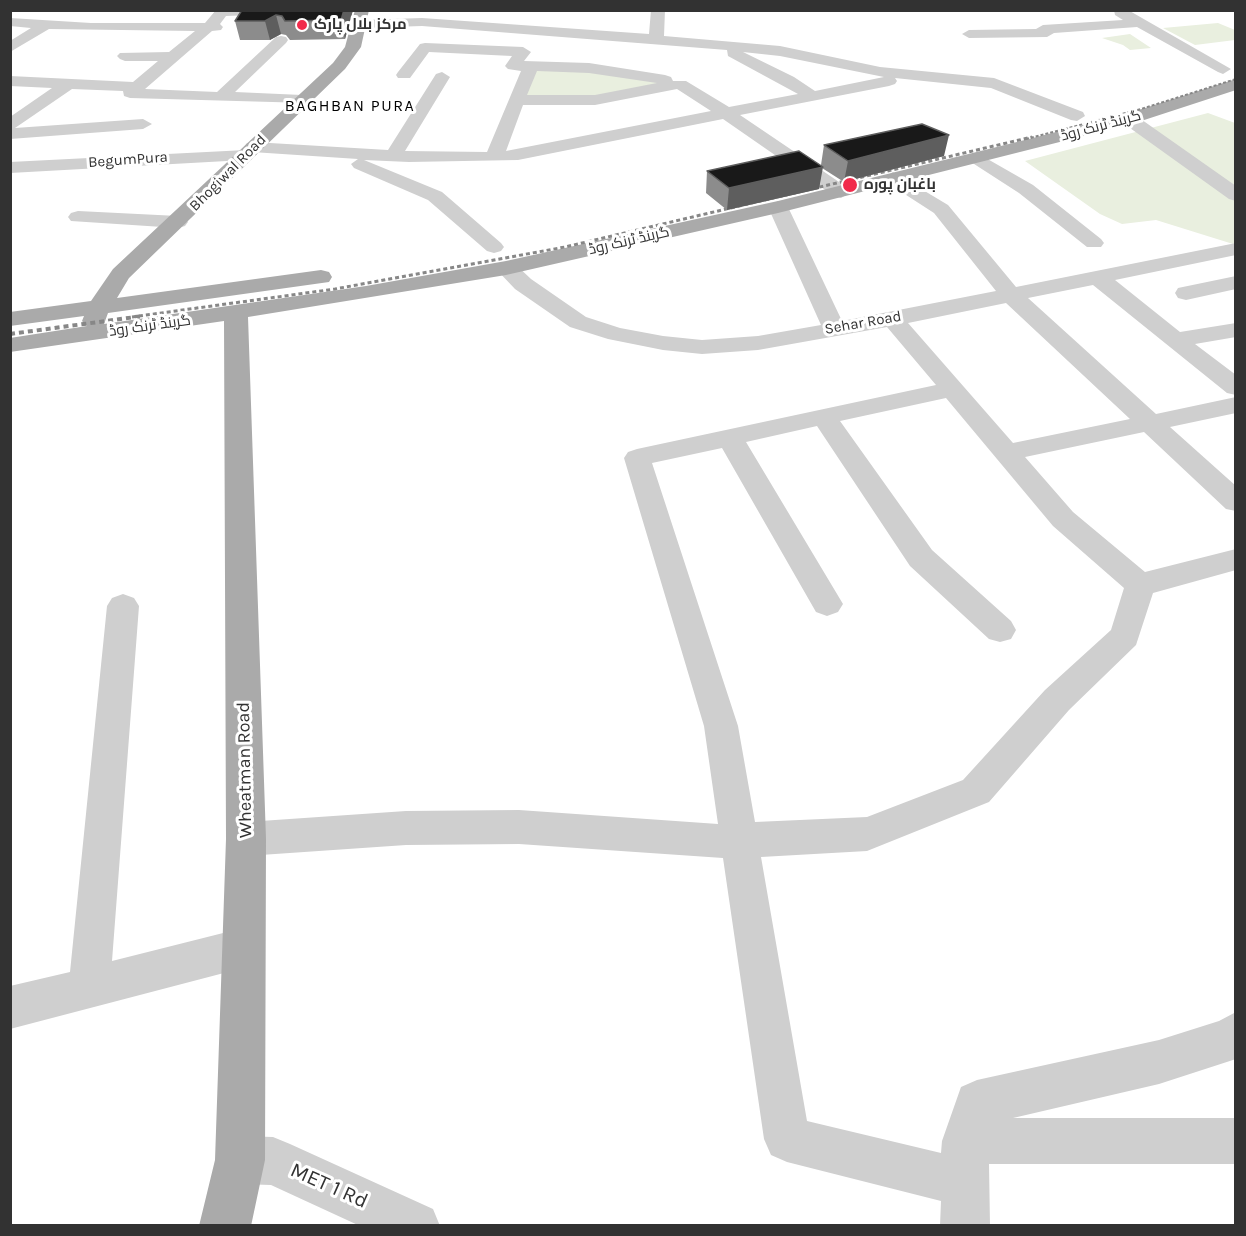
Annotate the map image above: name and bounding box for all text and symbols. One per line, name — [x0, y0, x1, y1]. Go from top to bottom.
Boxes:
place label: مرکز بلال پارک — [314, 16, 407, 34]
marker: مرکز بلال پارک — [295, 18, 309, 32]
district label: BAGHBAN PURA — [285, 96, 415, 116]
street label: گرینڈ ٹرنک روڈ — [1059, 107, 1143, 145]
street label: Bhogiwal Road — [186, 131, 270, 215]
street label: BegumPura — [88, 148, 168, 172]
marker: باغبان پورہ — [841, 176, 859, 194]
place label: باغبان پورہ — [864, 176, 936, 194]
street label: گرینڈ ٹرنک روڈ — [587, 223, 671, 259]
street label: Sehar Road — [823, 307, 903, 339]
street label: گرینڈ ٹرنک روڈ — [108, 311, 192, 341]
street label: Wheatman Road — [233, 702, 257, 838]
street label: MET 1 Rd — [286, 1158, 372, 1214]

